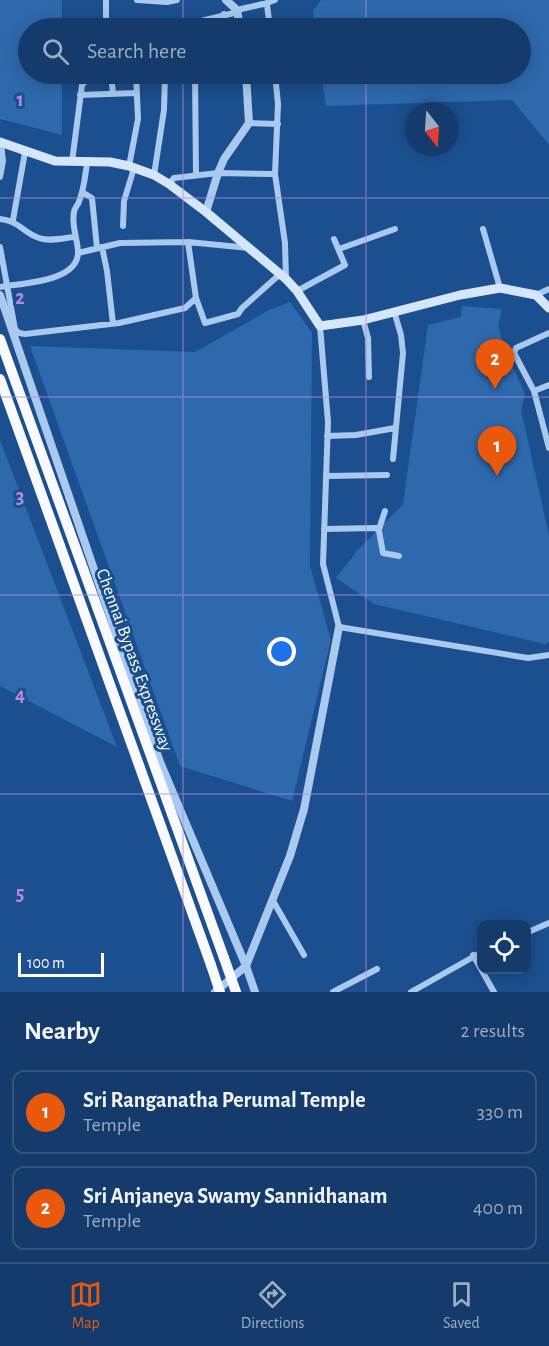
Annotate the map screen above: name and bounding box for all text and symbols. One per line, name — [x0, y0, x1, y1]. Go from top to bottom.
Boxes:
search box — [18, 18, 531, 84]
icon: search — [39, 35, 72, 68]
text: Search here — [87, 40, 186, 62]
text: 1 — [16, 90, 24, 110]
north arrow — [405, 102, 459, 156]
text: 2 — [15, 288, 25, 308]
pin: 2 — [476, 340, 514, 389]
pin: 1 — [478, 426, 516, 476]
text: 3 — [16, 487, 24, 507]
street label: Chennai Bypass Expressway — [93, 566, 176, 754]
your location — [267, 637, 296, 666]
text: 4 — [15, 685, 25, 705]
text: 5 — [16, 884, 24, 904]
map controls — [477, 920, 531, 974]
button: locate — [477, 920, 531, 974]
scale bar — [18, 950, 104, 978]
text: 100 m — [27, 955, 65, 971]
text: Nearby — [24, 1018, 100, 1044]
text: 2 results — [461, 1021, 525, 1041]
text: Sri Ranganatha Perumal Temple — [83, 1089, 366, 1111]
text: 1 — [42, 1102, 49, 1122]
text: 330 m — [477, 1102, 523, 1122]
text: Temple — [83, 1115, 141, 1135]
text: Sri Anjaneya Swamy Sannidhanam — [83, 1185, 388, 1207]
text: 2 — [41, 1198, 50, 1218]
text: 400 m — [473, 1198, 523, 1218]
text: Temple — [83, 1211, 141, 1231]
tab: Map — [69, 1278, 102, 1333]
tab: Directions — [241, 1278, 305, 1333]
tab: Saved — [443, 1278, 480, 1333]

